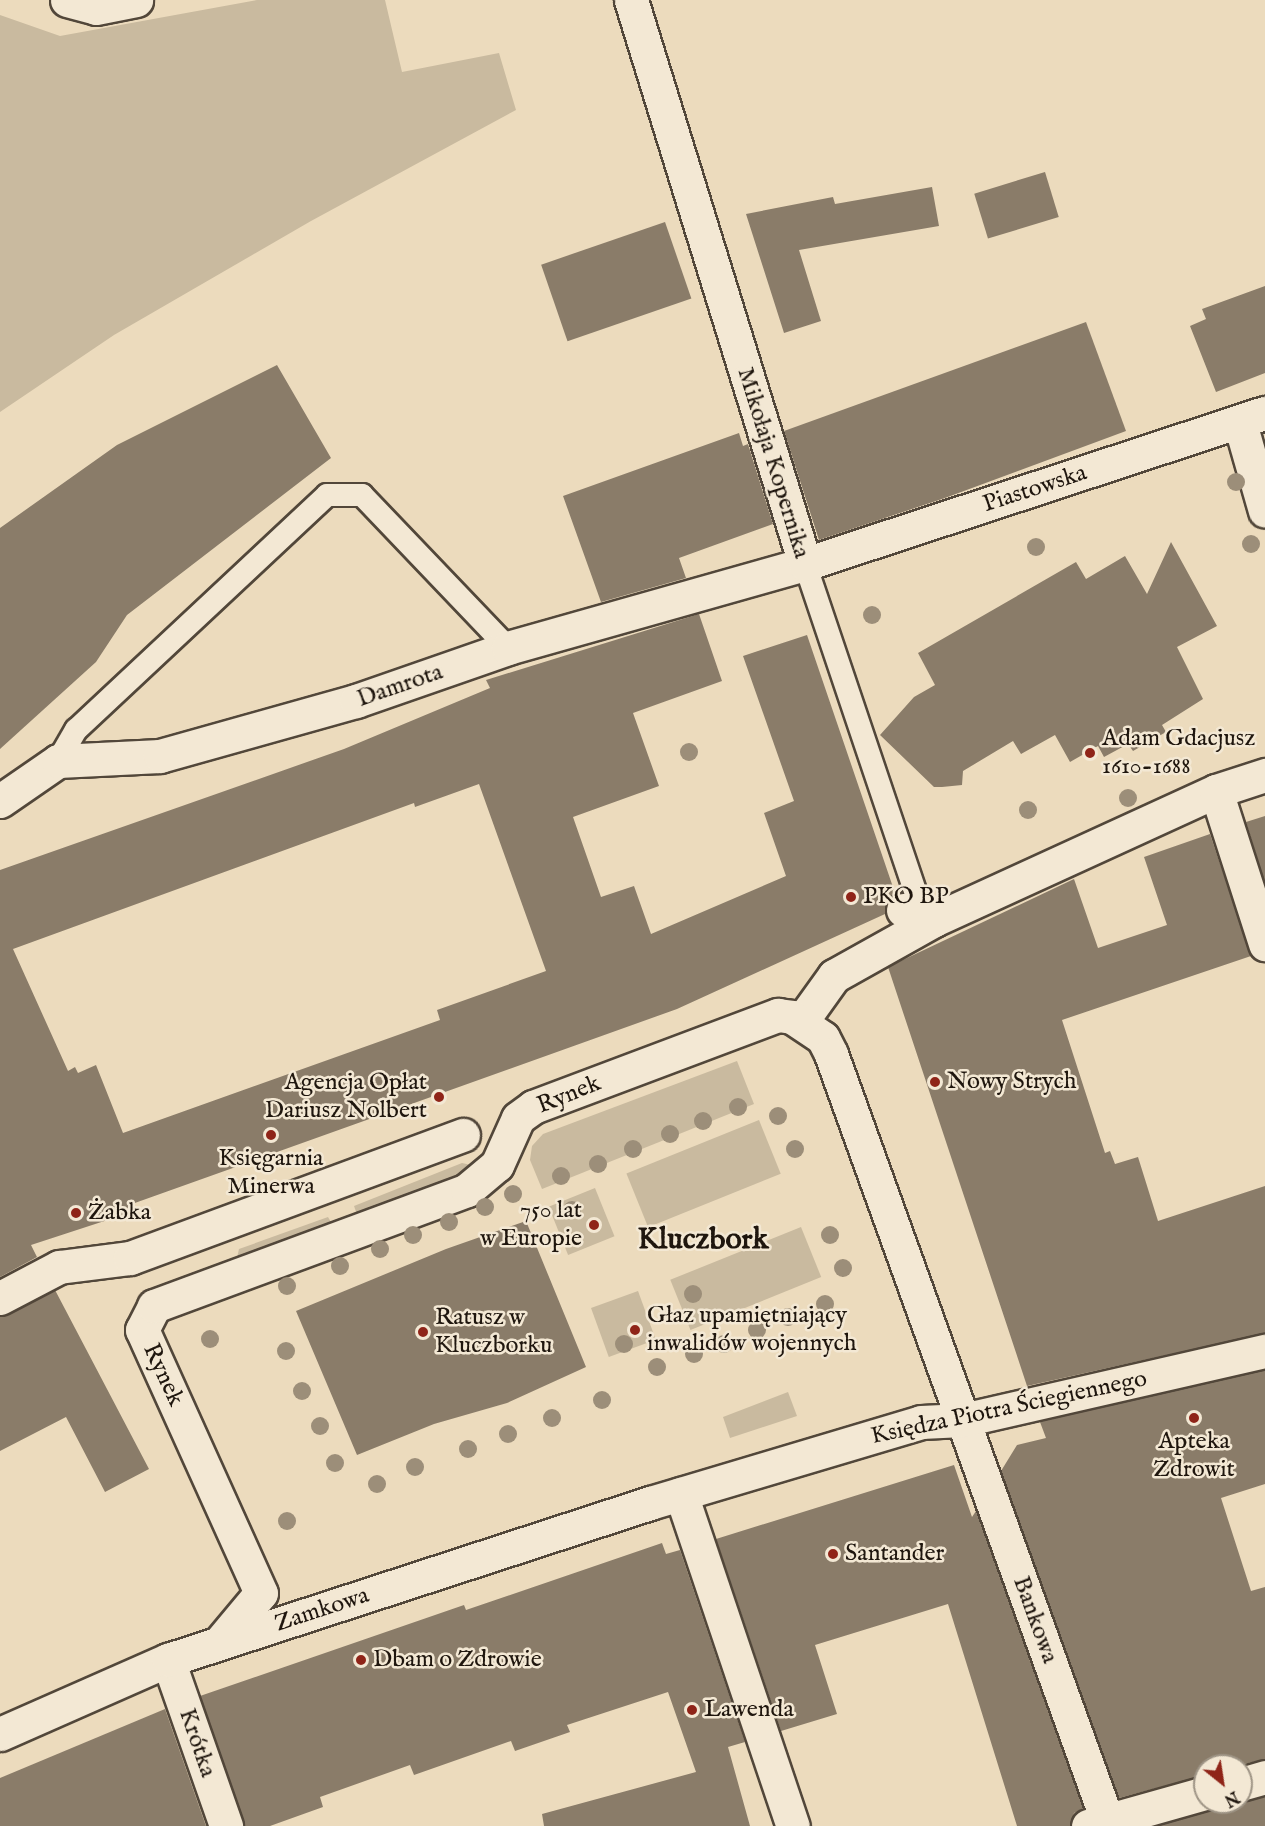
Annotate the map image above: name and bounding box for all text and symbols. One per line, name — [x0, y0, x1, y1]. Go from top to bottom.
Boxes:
street label: Mikołaja Kopernika — [730, 364, 816, 562]
street label: Piastowska — [979, 459, 1091, 519]
street label: Damrota — [353, 658, 447, 714]
place label: Adam Gdacjusz 1610-1688 — [1102, 725, 1255, 781]
marker: Adam Gdacjusz 1610-1688 — [1083, 746, 1097, 760]
place label: PKO BP — [863, 883, 949, 911]
marker: PKO BP — [844, 890, 858, 904]
place label: Nowy Strych — [947, 1068, 1076, 1096]
place label: Agencja Opłat Dariusz Nolbert — [265, 1069, 427, 1125]
street label: Rynek — [533, 1069, 605, 1121]
marker: Nowy Strych — [928, 1075, 942, 1089]
marker: Agencja Opłat Dariusz Nolbert — [432, 1090, 446, 1104]
marker: Księgarnia Minerwa — [264, 1128, 278, 1142]
place label: Księgarnia Minerwa — [219, 1145, 323, 1201]
place label: 750 lat w Europie — [480, 1197, 582, 1253]
place label: Żabka — [88, 1199, 151, 1227]
marker: Żabka — [69, 1206, 83, 1220]
marker: 750 lat w Europie — [587, 1218, 601, 1232]
district label: Kluczbork — [637, 1222, 769, 1258]
place label: Głaz upamiętniający inwalidów wojennych — [647, 1302, 857, 1358]
place label: Ratusz w Kluczborku — [435, 1304, 552, 1360]
marker: Głaz upamiętniający inwalidów wojennych — [628, 1323, 642, 1337]
marker: Ratusz w Kluczborku — [416, 1325, 430, 1339]
street label: Rynek — [136, 1339, 190, 1411]
street label: Księdza Piotra Ściegiennego — [868, 1365, 1150, 1451]
marker: Apteka Zdrowit — [1187, 1411, 1201, 1425]
place label: Apteka Zdrowit — [1153, 1428, 1235, 1484]
place label: Santander — [845, 1540, 944, 1568]
marker: Santander — [826, 1547, 840, 1561]
street label: Bankowa — [1006, 1573, 1064, 1667]
street label: Zamkowa — [271, 1581, 373, 1639]
place label: Dbam o Zdrowie — [373, 1646, 542, 1674]
marker: Dbam o Zdrowie — [354, 1653, 368, 1667]
place label: Lawenda — [704, 1696, 794, 1724]
marker: Lawenda — [685, 1703, 699, 1717]
street label: Krótka — [172, 1705, 222, 1781]
north arrow — [1193, 1754, 1253, 1814]
text: N — [1220, 1786, 1242, 1810]

